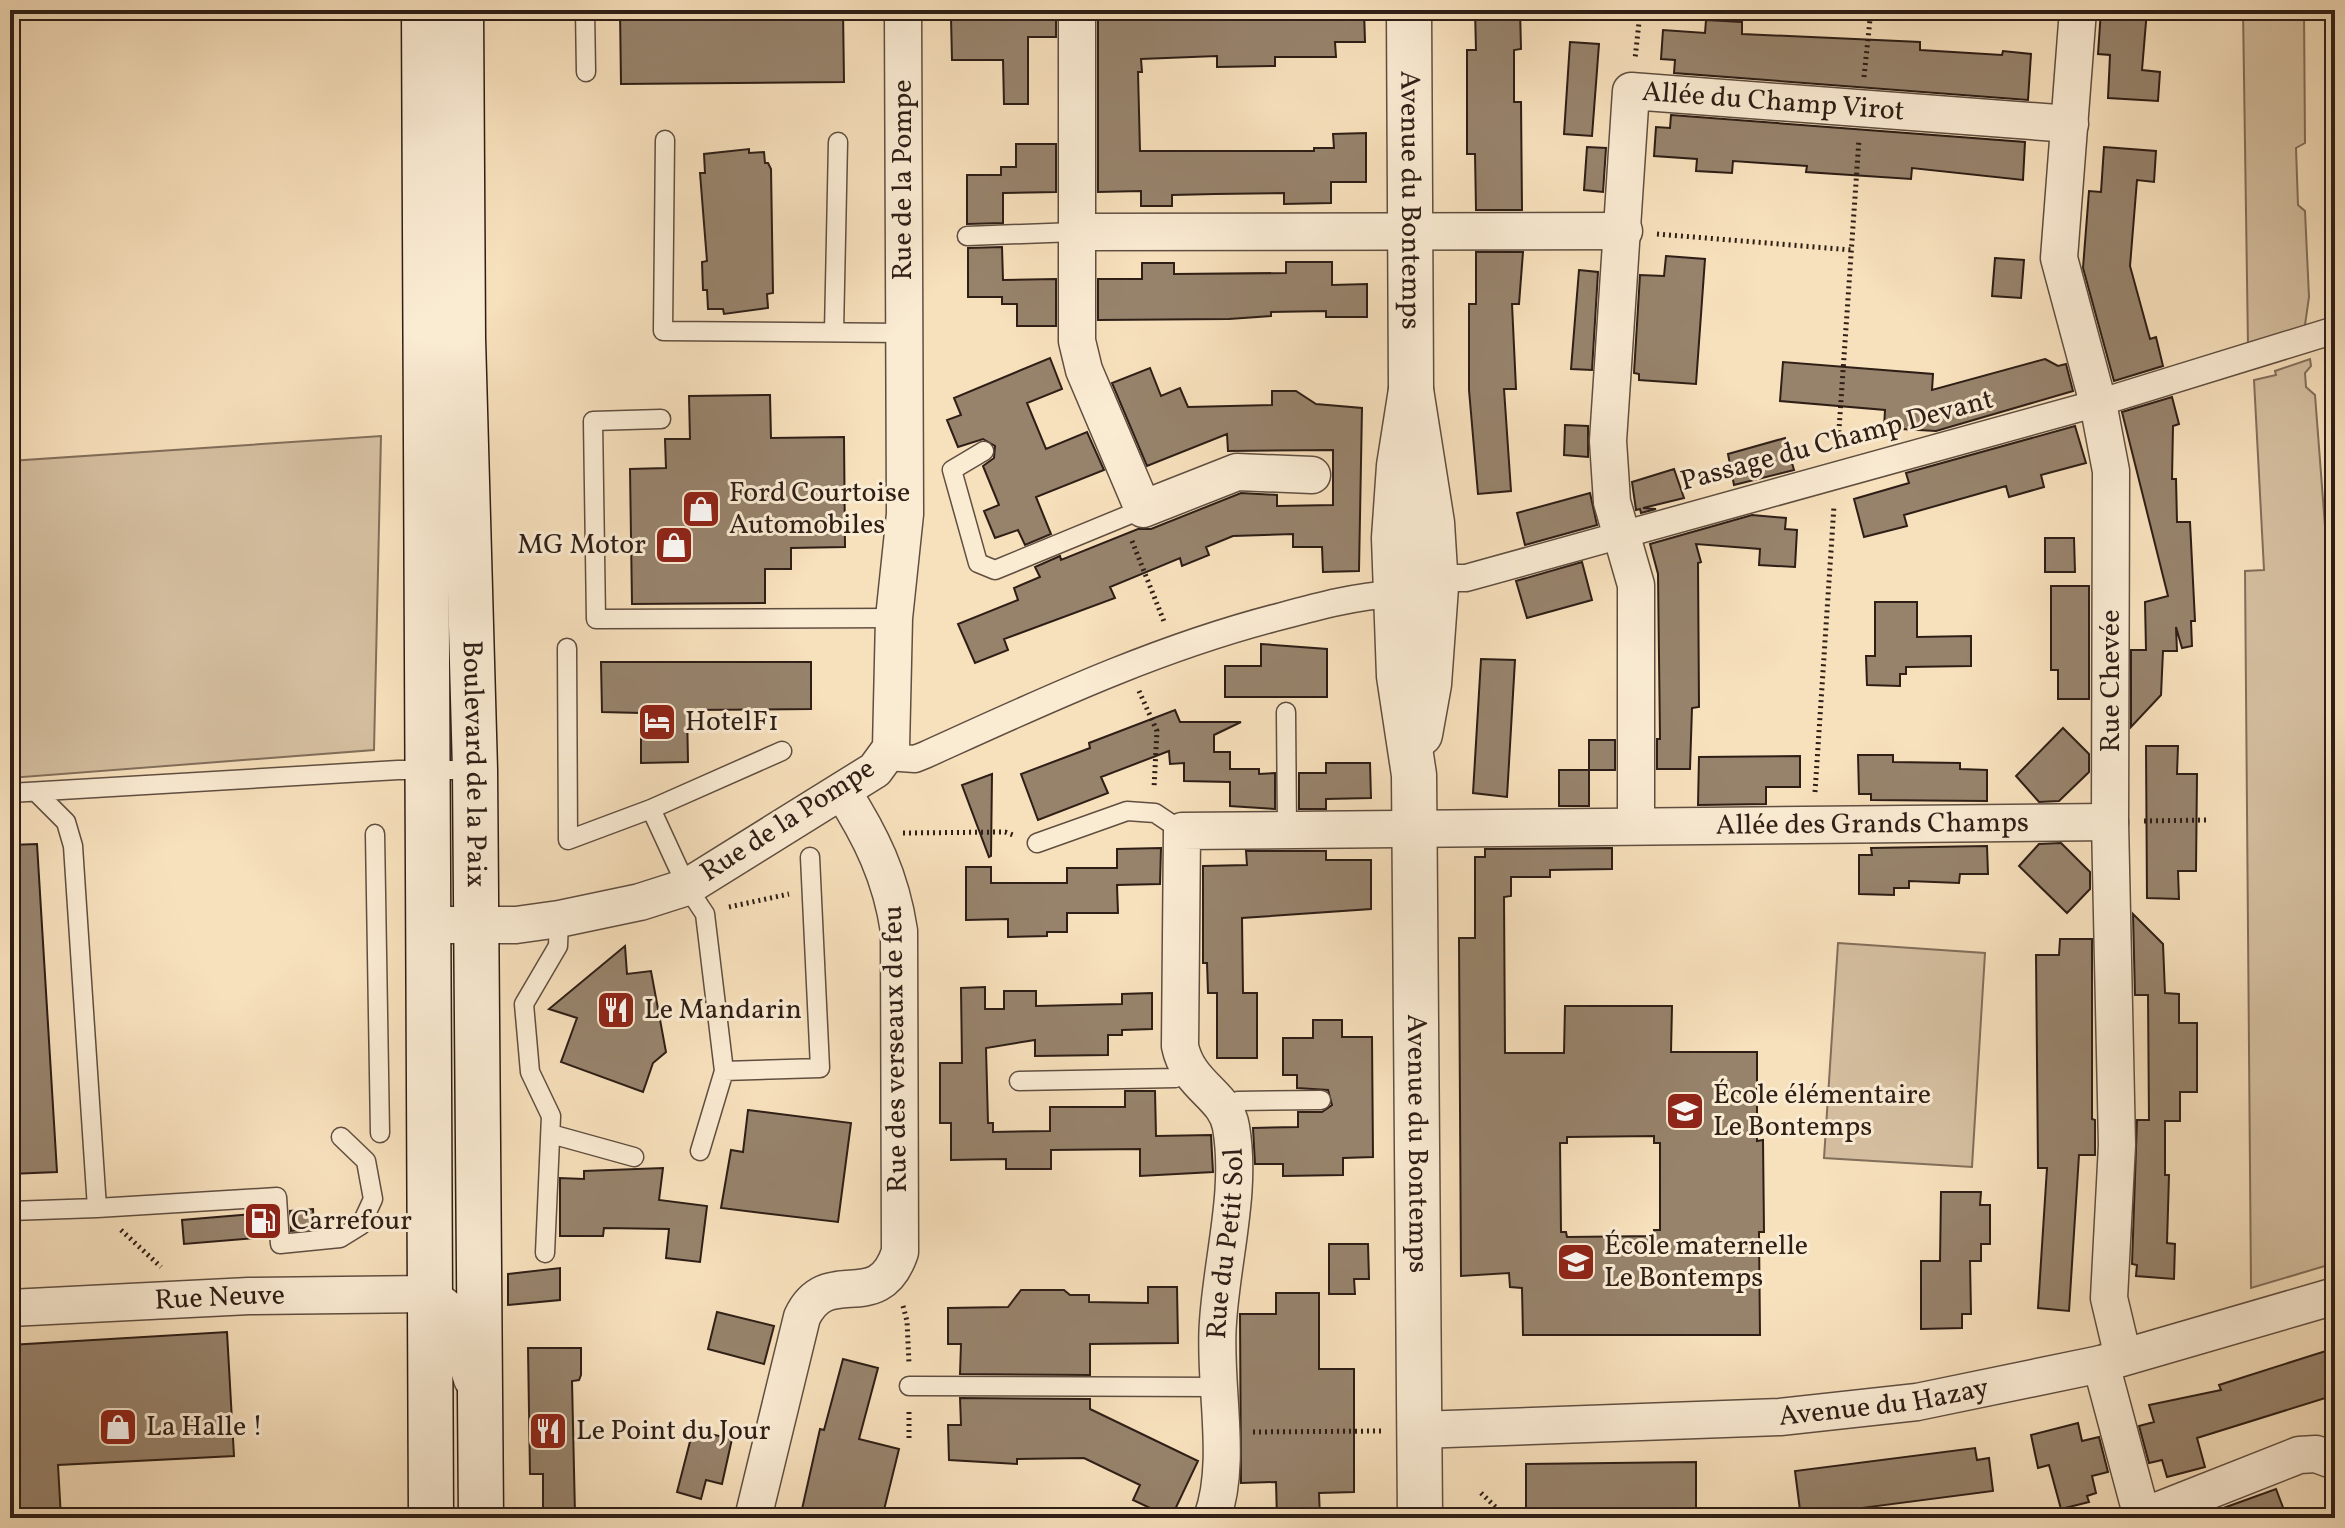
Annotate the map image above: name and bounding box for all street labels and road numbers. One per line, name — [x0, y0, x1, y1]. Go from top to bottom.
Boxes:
street label: Avenue du Bontemps — [1390, 70, 1430, 330]
street label: Allée du Champ Virot — [1641, 72, 1906, 131]
street label: Rue de la Pompe — [884, 79, 923, 281]
street label: Passage du Champ Devant — [1676, 380, 1998, 502]
street label: Rue Chevée — [2092, 610, 2131, 752]
street label: Boulevard de la Paix — [452, 640, 495, 888]
street label: Rue de la Pompe — [693, 750, 883, 892]
street label: Allée des Grands Champs — [1716, 803, 2029, 845]
street label: Rue des verseaux de feu — [874, 905, 918, 1193]
street label: Avenue du Bontemps — [1396, 1014, 1438, 1273]
street label: Rue du Petit Sol — [1198, 1147, 1254, 1340]
street label: Rue Neuve — [154, 1276, 285, 1320]
street label: Avenue du Hazay — [1777, 1368, 1992, 1437]

